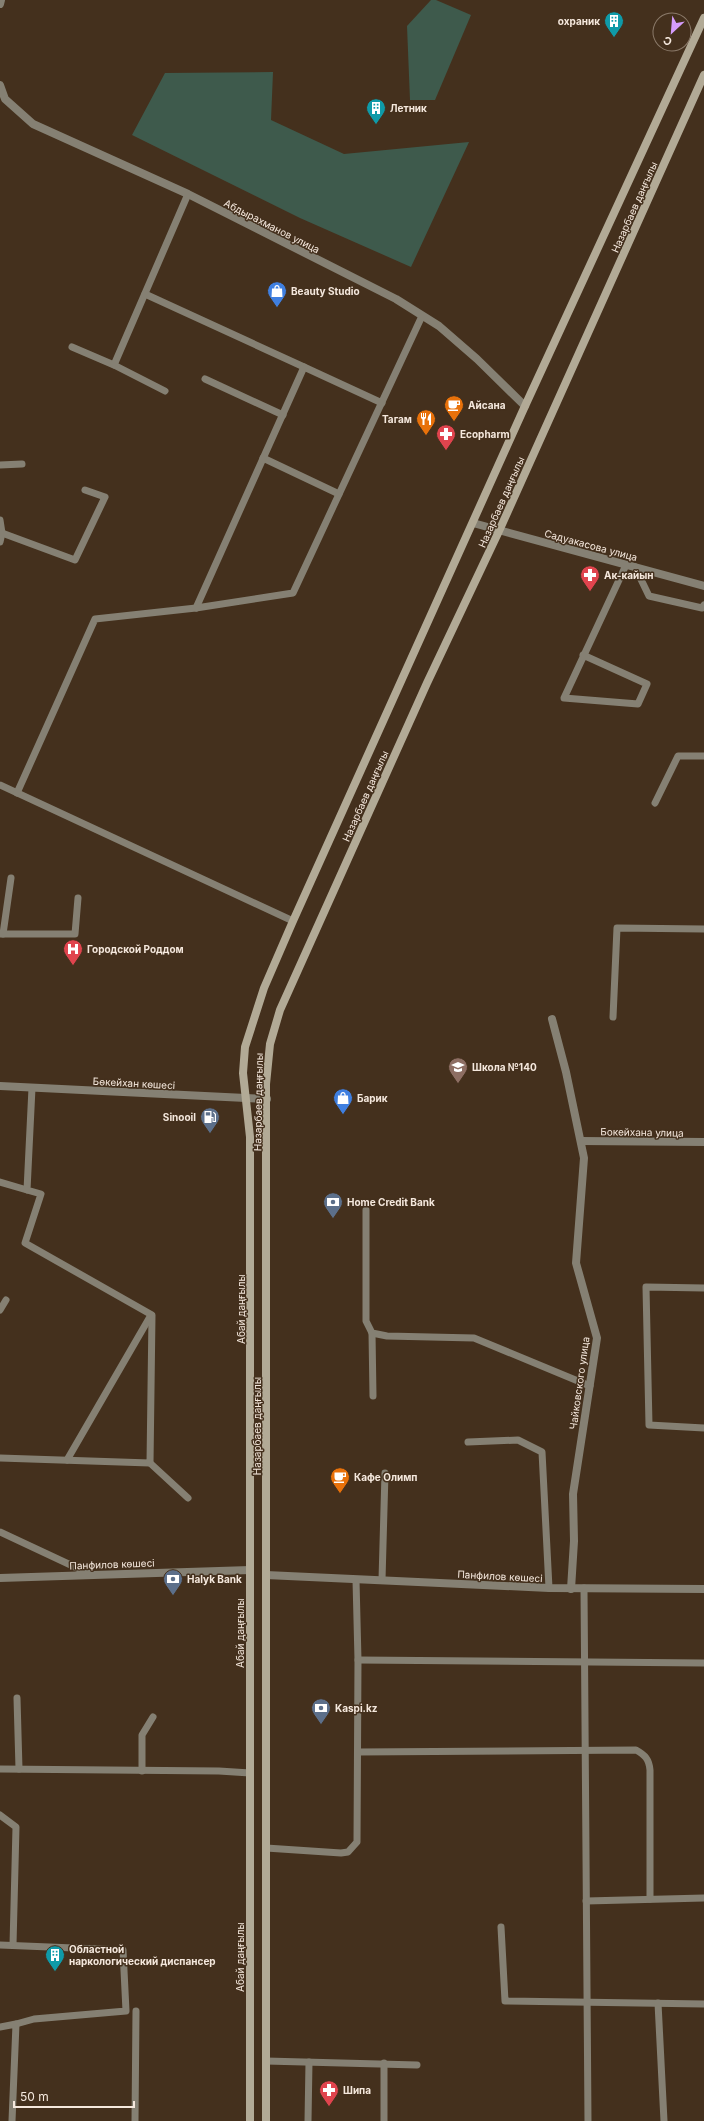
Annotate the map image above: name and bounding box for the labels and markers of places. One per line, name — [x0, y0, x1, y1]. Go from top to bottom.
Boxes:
building icon: охраник — [603, 10, 625, 38]
place label: охраник — [558, 15, 600, 27]
building icon: Летник — [365, 97, 387, 125]
place label: Летник — [390, 102, 427, 114]
shop icon: Beauty Studio — [266, 280, 288, 308]
place label: Beauty Studio — [291, 285, 360, 298]
cafe icon: Айсана — [443, 394, 465, 422]
place label: Айсана — [468, 399, 506, 411]
restaurant icon: Тагам — [415, 408, 437, 436]
place label: Тагам — [382, 413, 412, 425]
pharmacy icon: Ecopharm — [435, 423, 457, 451]
place label: Ecopharm — [460, 428, 510, 440]
pharmacy icon: Ак-кайын — [579, 564, 601, 592]
place label: Ак-кайын — [604, 569, 654, 581]
hospital icon: Городской Роддом — [62, 938, 84, 966]
place label: Городской Роддом — [87, 943, 184, 955]
school or university icon: Школа №140 — [447, 1056, 469, 1084]
place label: Школа №140 — [472, 1061, 537, 1073]
shop icon: Барик — [332, 1087, 354, 1115]
place label: Барик — [357, 1092, 388, 1104]
fuel station icon: Sinooil — [199, 1106, 221, 1134]
place label: Sinooil — [163, 1111, 196, 1123]
bank icon: Home Credit Bank — [322, 1191, 344, 1219]
place label: Home Credit Bank — [347, 1196, 435, 1208]
cafe icon: Кафе Олимп — [329, 1466, 351, 1494]
place label: Кафе Олимп — [354, 1471, 417, 1483]
bank icon: Halyk Bank — [162, 1568, 184, 1596]
place label: Halyk Bank — [187, 1573, 242, 1586]
bank icon: Kaspi.kz — [310, 1697, 332, 1725]
place label: Kaspi.kz — [335, 1702, 378, 1714]
place label: Областной наркологический диспансер — [69, 1943, 216, 1967]
building icon: Областной наркологический диспансер — [44, 1944, 66, 1972]
pharmacy icon: Шипа — [318, 2079, 340, 2107]
place label: Шипа — [343, 2084, 371, 2096]

